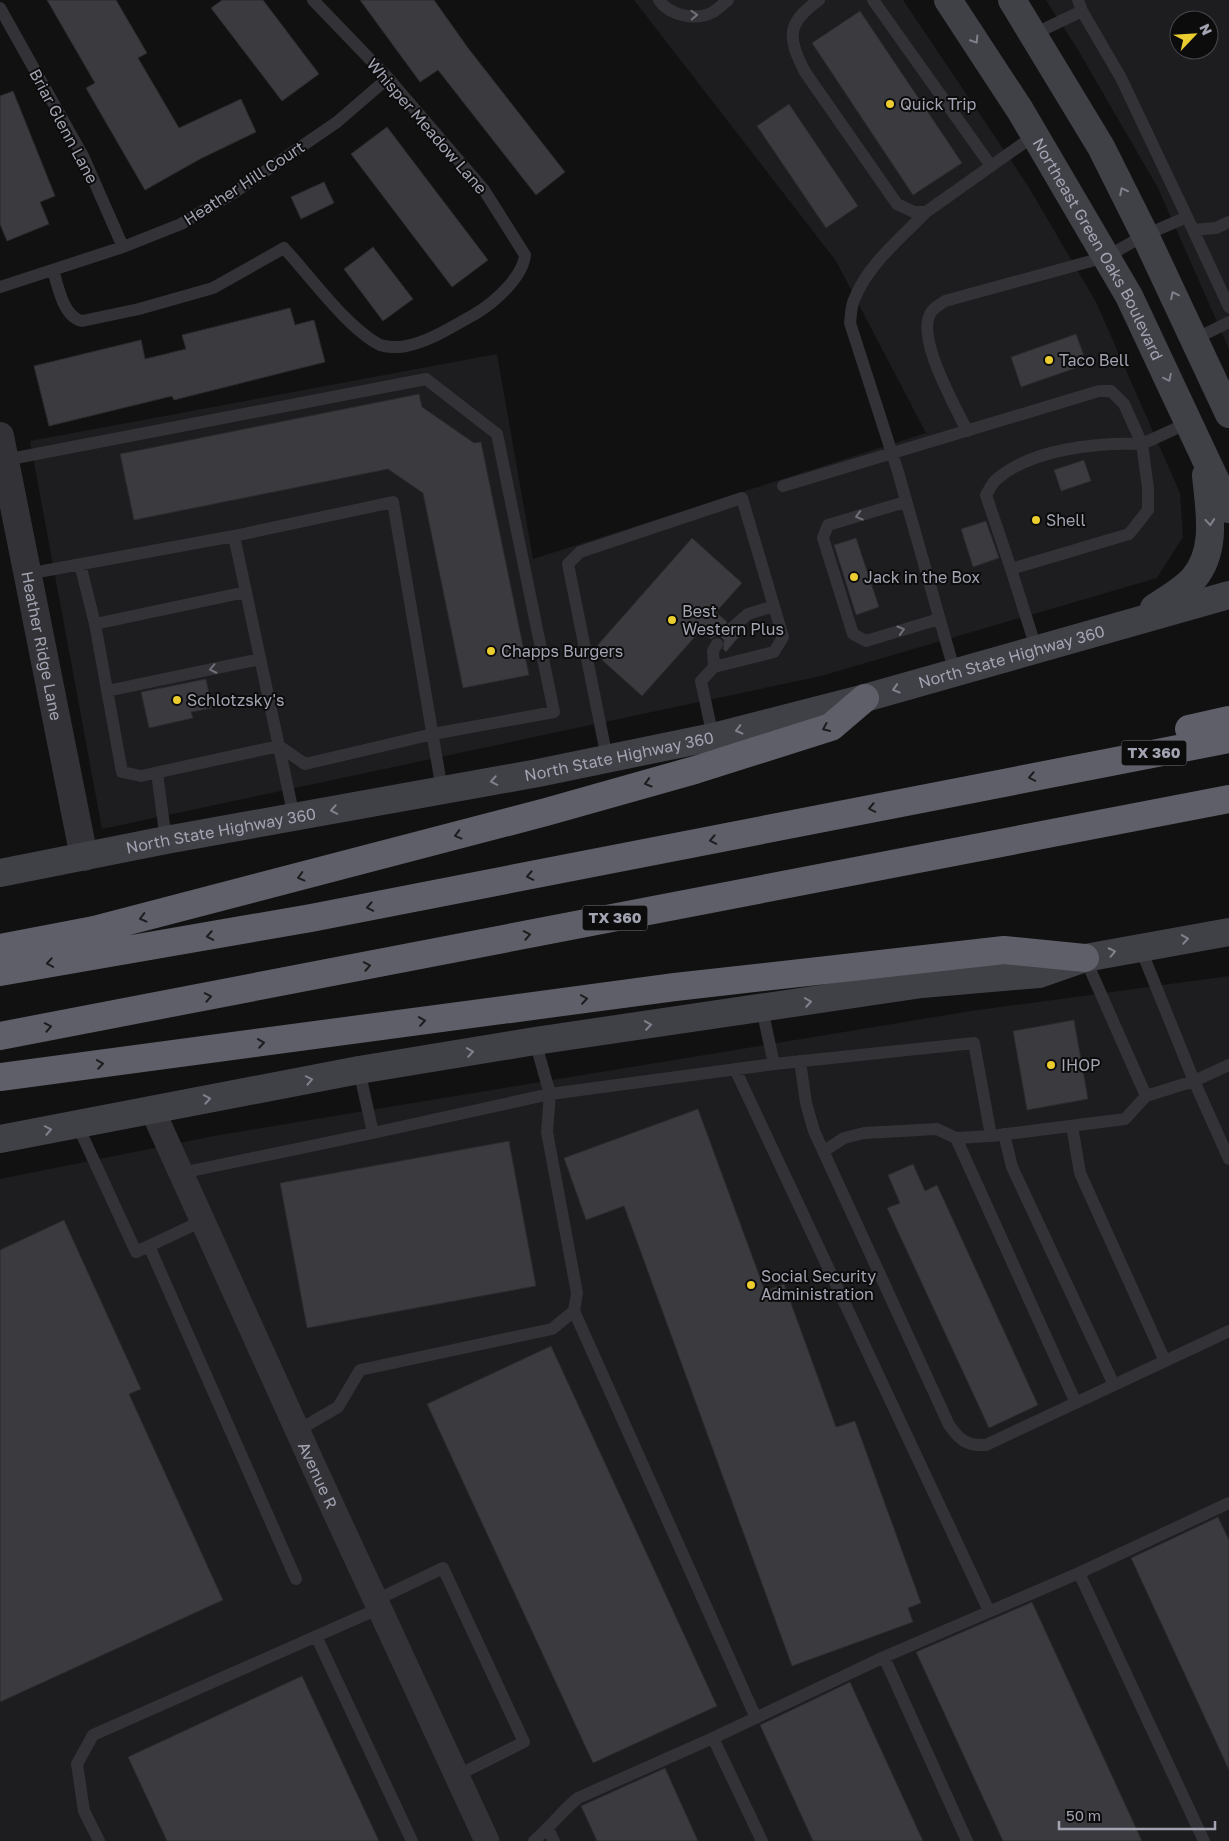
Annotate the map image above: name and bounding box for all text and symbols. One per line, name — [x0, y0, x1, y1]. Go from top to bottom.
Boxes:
one-way arrow — [690, 10, 698, 21]
north arrow — [1169, 10, 1219, 60]
text: N — [1196, 21, 1216, 38]
one-way arrow — [969, 35, 979, 44]
street label: Whisper Meadow Lane — [363, 54, 491, 198]
street label: Briar Glenn Lane — [25, 65, 103, 187]
place label: Quick Trip — [900, 94, 977, 114]
marker: Quick Trip — [884, 98, 896, 110]
street label: Northeast Green Oaks Boulevard — [1028, 134, 1168, 363]
street label: Heather Hill Court — [180, 137, 308, 229]
one-way arrow — [1119, 188, 1129, 197]
one-way arrow — [1170, 291, 1180, 300]
place label: Taco Bell — [1059, 350, 1129, 370]
marker: Taco Bell — [1043, 354, 1055, 366]
one-way arrow — [1162, 373, 1172, 382]
place label: Shell — [1046, 510, 1086, 530]
one-way arrow — [855, 511, 863, 521]
marker: Shell — [1030, 514, 1042, 526]
one-way arrow — [1205, 519, 1216, 527]
place label: Jack in the Box — [864, 567, 980, 587]
street label: Heather Ridge Lane — [17, 569, 67, 722]
marker: Jack in the Box — [848, 571, 860, 583]
place label: Best Western Plus — [682, 601, 784, 639]
marker: Best Western Plus — [666, 614, 678, 626]
street label: North State Highway 360 — [916, 621, 1107, 692]
one-way arrow — [896, 626, 904, 636]
place label: Chapps Burgers — [501, 641, 623, 661]
marker: Chapps Burgers — [485, 645, 497, 657]
one-way arrow — [208, 663, 217, 674]
one-way arrow — [892, 684, 901, 694]
place label: Schlotzsky's — [187, 690, 285, 710]
marker: Schlotzsky's — [171, 694, 183, 706]
one-way arrow — [822, 721, 831, 732]
one-way arrow — [734, 724, 743, 735]
street label: North State Highway 360 — [523, 727, 716, 785]
road number: TX 360 — [1122, 740, 1186, 766]
one-way arrow — [1027, 771, 1036, 782]
one-way arrow — [489, 775, 498, 785]
one-way arrow — [645, 778, 653, 788]
street label: North State Highway 360 — [124, 803, 318, 858]
one-way arrow — [868, 803, 877, 813]
one-way arrow — [330, 804, 338, 814]
one-way arrow — [454, 830, 462, 840]
one-way arrow — [708, 834, 717, 845]
one-way arrow — [525, 870, 534, 880]
one-way arrow — [296, 871, 305, 882]
one-way arrow — [366, 901, 375, 911]
road number: TX 360 — [582, 906, 648, 930]
one-way arrow — [139, 912, 148, 923]
one-way arrow — [206, 930, 215, 940]
one-way arrow — [522, 930, 531, 940]
one-way arrow — [1180, 935, 1189, 945]
one-way arrow — [1108, 948, 1117, 958]
one-way arrow — [46, 958, 55, 968]
one-way arrow — [363, 961, 372, 971]
one-way arrow — [203, 992, 212, 1002]
one-way arrow — [580, 994, 588, 1005]
one-way arrow — [805, 997, 813, 1008]
one-way arrow — [419, 1016, 427, 1027]
one-way arrow — [643, 1021, 652, 1031]
one-way arrow — [43, 1022, 52, 1032]
one-way arrow — [258, 1038, 266, 1049]
one-way arrow — [465, 1048, 474, 1058]
place label: IHOP — [1061, 1055, 1101, 1075]
one-way arrow — [97, 1059, 105, 1070]
marker: IHOP — [1045, 1059, 1057, 1071]
one-way arrow — [305, 1075, 314, 1085]
one-way arrow — [203, 1094, 212, 1105]
one-way arrow — [43, 1125, 52, 1135]
place label: Social Security Administration — [761, 1266, 876, 1304]
marker: Social Security Administration — [745, 1279, 757, 1291]
street label: Avenue R — [294, 1439, 342, 1512]
scale bar — [1059, 1798, 1215, 1830]
text: 50 m — [1066, 1806, 1101, 1824]

